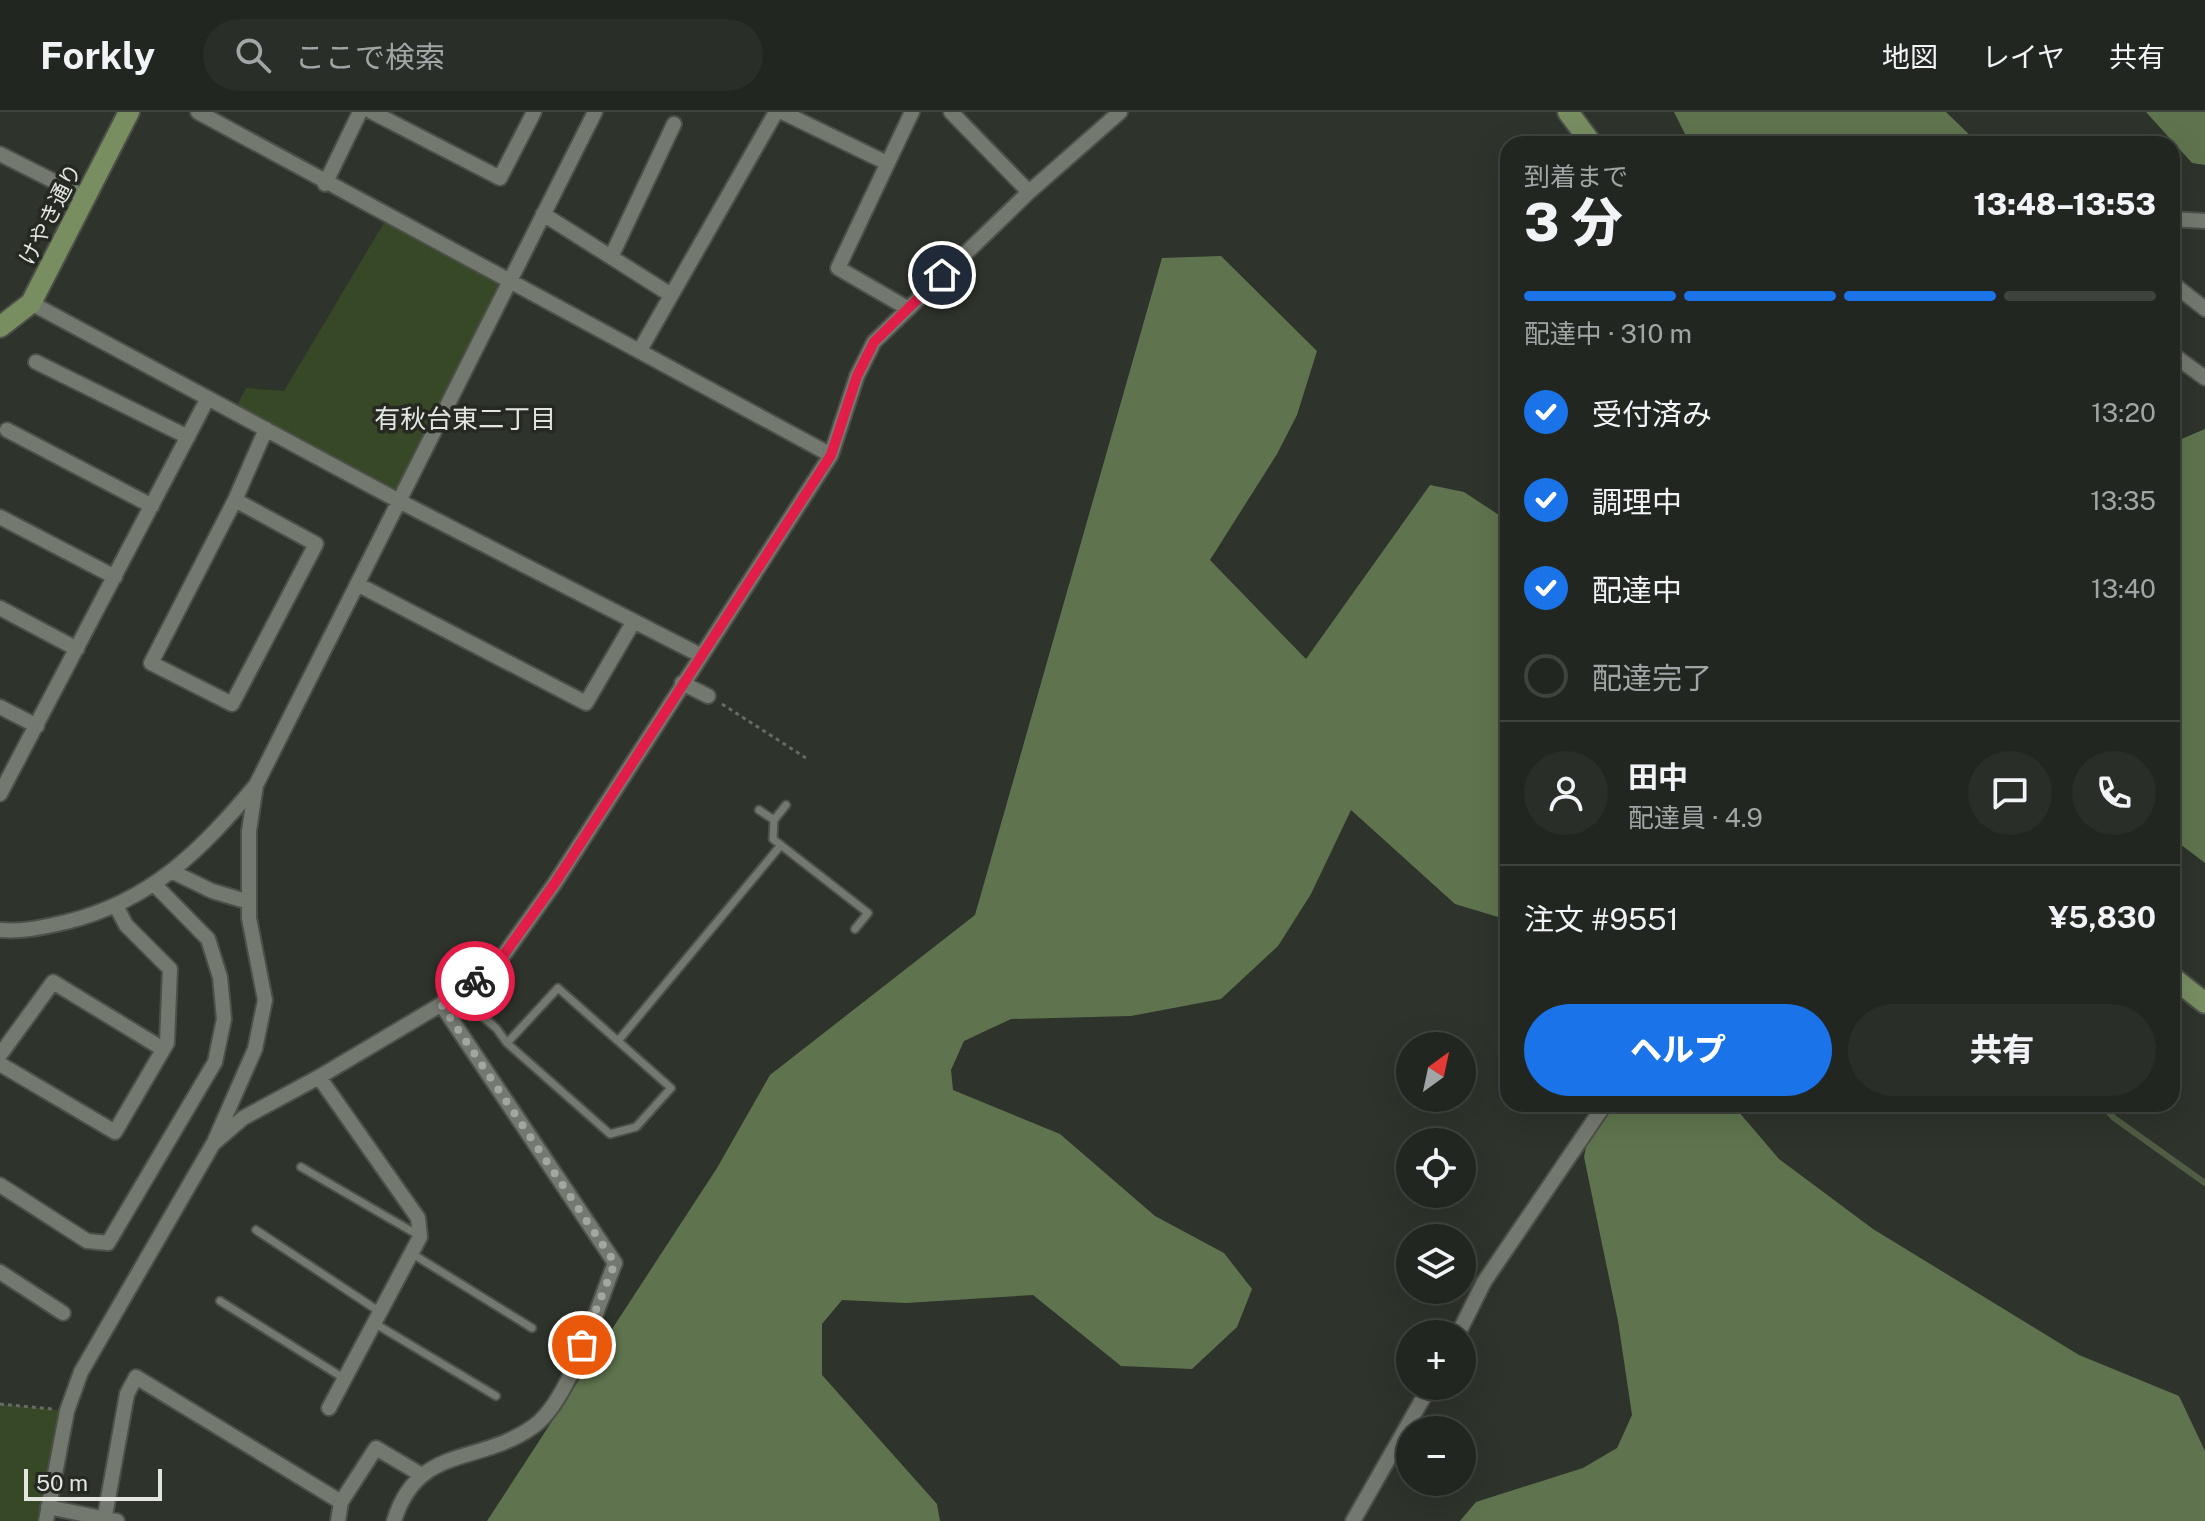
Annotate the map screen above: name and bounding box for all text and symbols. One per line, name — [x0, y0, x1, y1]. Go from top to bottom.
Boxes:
search box — [203, 19, 763, 91]
text: Forkly — [40, 33, 155, 78]
icon: search — [231, 33, 275, 77]
text: ここで検索 — [295, 39, 445, 75]
text: 地図 — [1882, 40, 1938, 73]
text: レイヤ — [1982, 40, 2065, 73]
text: 共有 — [2109, 40, 2165, 73]
street label: けやき通り — [13, 159, 87, 269]
text: 到着まで — [1524, 161, 1628, 192]
text: 13:48–13:53 — [1974, 186, 2156, 222]
text: 3 分 — [1524, 192, 1623, 253]
pin — [908, 241, 976, 309]
icon: home — [920, 253, 964, 297]
text: 配達中 · 310 m — [1524, 318, 1692, 349]
icon: check — [1524, 390, 1568, 434]
text: 受付済み — [1592, 396, 1712, 432]
text: 13:20 — [2091, 397, 2156, 428]
district label: 有秋台東二丁目 — [374, 403, 556, 434]
icon: check — [1524, 478, 1568, 522]
text: 調理中 — [1592, 484, 1682, 520]
text: 13:35 — [2090, 485, 2156, 516]
icon: check — [1524, 566, 1568, 610]
text: 配達中 — [1592, 572, 1682, 608]
text: 13:40 — [2091, 573, 2156, 604]
text: 配達完了 — [1592, 660, 1712, 696]
button: person — [1524, 751, 1608, 835]
button: chat — [1968, 751, 2052, 835]
button: phone — [2072, 751, 2156, 835]
text: 田中 — [1628, 759, 1688, 795]
text: 配達員 · 4.9 — [1628, 802, 1763, 833]
text: ¥5,830 — [2048, 899, 2156, 935]
text: 注文 #9551 — [1524, 901, 1679, 937]
courier — [435, 941, 515, 1021]
icon: bike — [453, 959, 497, 1003]
button: ヘルプ — [1524, 1004, 1832, 1096]
button: 共有 — [1848, 1004, 2156, 1096]
north arrow — [1396, 1032, 1476, 1112]
map controls — [1396, 1032, 1476, 1496]
button: locate — [1396, 1128, 1476, 1208]
button: layers — [1396, 1224, 1476, 1304]
pin — [548, 1311, 616, 1379]
button: + — [1396, 1320, 1476, 1400]
icon: bag — [560, 1323, 604, 1367]
button: − — [1396, 1416, 1476, 1496]
scale bar — [24, 1465, 162, 1501]
text: 50 m — [36, 1470, 88, 1496]

